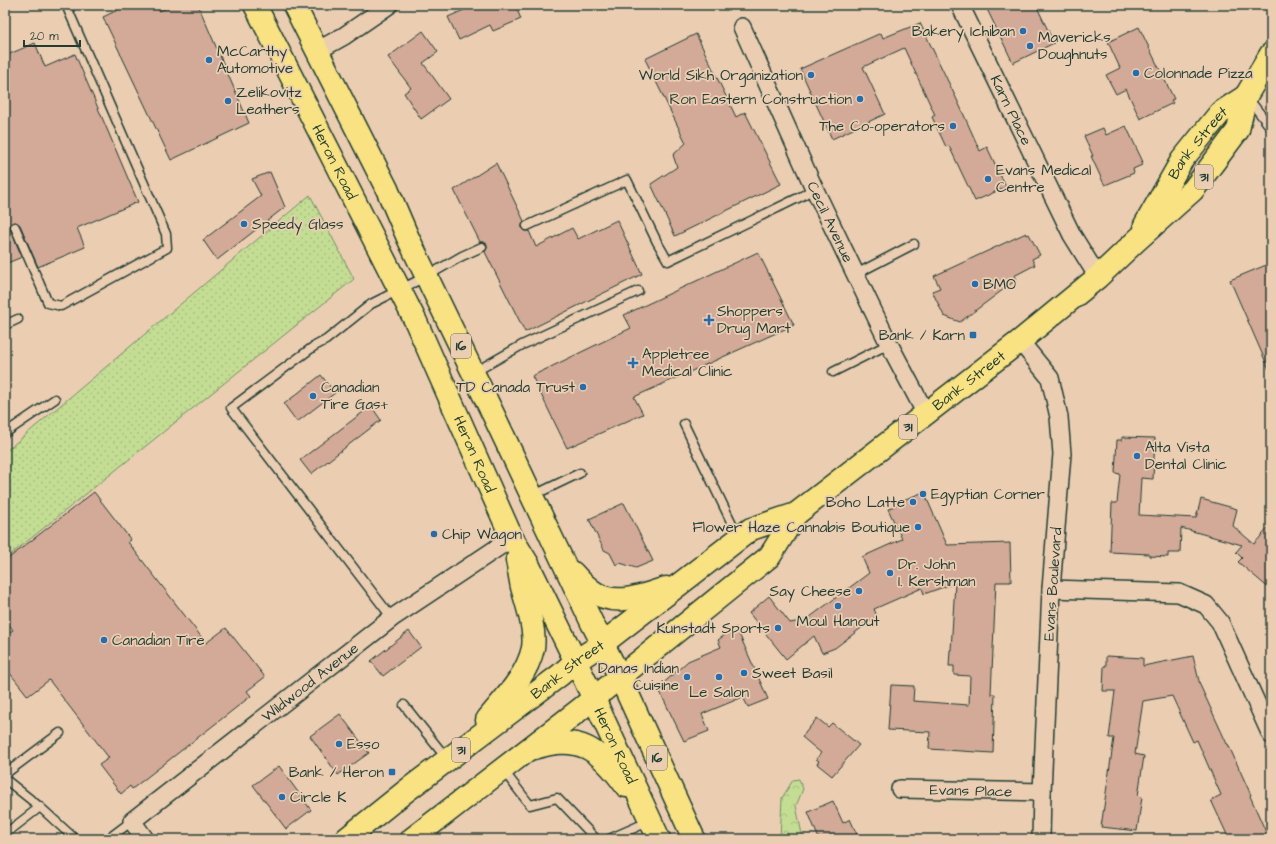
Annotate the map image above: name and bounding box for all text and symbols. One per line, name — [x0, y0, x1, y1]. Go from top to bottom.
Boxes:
place label: Bakery Ichiban — [912, 21, 1015, 43]
scale bar — [24, 22, 80, 48]
marker: Bakery Ichiban — [1018, 26, 1028, 36]
place label: Mavericks Doughnuts — [1038, 27, 1111, 66]
text: 20 m — [30, 28, 59, 45]
place label: McCarthy Automotive — [217, 41, 293, 79]
marker: Mavericks Doughnuts — [1025, 41, 1035, 51]
marker: McCarthy Automotive — [204, 55, 214, 65]
place label: Colonnade Pizza — [1144, 63, 1253, 84]
place label: World Sikh Organization — [639, 65, 803, 87]
marker: Colonnade Pizza — [1131, 68, 1141, 78]
marker: World Sikh Organization — [806, 70, 816, 80]
street label: Karn Place — [985, 72, 1037, 149]
place label: Zelikovitz Leathers — [236, 82, 302, 120]
place label: Ron Eastern Construction — [670, 89, 852, 110]
marker: Ron Eastern Construction — [855, 94, 865, 104]
marker: Zelikovitz Leathers — [223, 96, 233, 106]
street label: Bank Street — [1163, 101, 1231, 183]
place label: The Co-operators — [819, 116, 945, 137]
street label: Heron Road — [307, 121, 363, 203]
marker: The Co-operators — [948, 121, 958, 131]
place label: Evans Medical Centre — [996, 160, 1091, 198]
road number: 31 — [1195, 165, 1213, 189]
marker: Evans Medical Centre — [983, 174, 993, 184]
street label: Cecil Avenue — [802, 178, 859, 266]
place label: Speedy Glass — [252, 214, 344, 236]
marker: Speedy Glass — [239, 219, 249, 229]
place label: BMO — [983, 274, 1016, 295]
marker: BMO — [970, 279, 980, 289]
place label: Shoppers Drug Mart — [717, 301, 791, 340]
marker: Shoppers Drug Mart — [704, 315, 714, 325]
place label: Bank / Karn — [879, 325, 965, 346]
marker: Bank / Karn — [968, 330, 978, 340]
road number: 16 — [451, 334, 471, 358]
place label: Appletree Medical Clinic — [642, 344, 733, 382]
street label: Bank Street — [928, 345, 1010, 416]
marker: Appletree Medical Clinic — [627, 357, 639, 369]
place label: Canadian Tire Gas+ — [321, 377, 389, 415]
place label: TD Canada Trust — [456, 377, 575, 398]
marker: TD Canada Trust — [578, 382, 588, 392]
marker: Canadian Tire Gas+ — [308, 391, 318, 401]
street label: Heron Road — [448, 412, 501, 496]
road number: 31 — [899, 415, 917, 439]
place label: Alta Vista Dental Clinic — [1145, 437, 1227, 475]
marker: Alta Vista Dental Clinic — [1132, 451, 1142, 461]
place label: Egyptian Corner — [931, 484, 1045, 506]
marker: Egyptian Corner — [918, 489, 928, 499]
place label: Boho Latte — [826, 492, 905, 513]
marker: Boho Latte — [908, 497, 918, 507]
place label: Flower Haze Cannabis Boutique — [692, 517, 910, 538]
marker: Flower Haze Cannabis Boutique — [913, 522, 923, 532]
place label: Chip Wagon — [442, 524, 523, 546]
street label: Evans Boulevard — [1039, 526, 1067, 642]
marker: Chip Wagon — [429, 529, 439, 539]
place label: Dr. John I. Kershman — [898, 554, 976, 592]
marker: Dr. John I. Kershman — [885, 568, 895, 578]
place label: Say Cheese — [770, 581, 851, 603]
marker: Say Cheese — [854, 586, 864, 596]
marker: Moul Hanout — [833, 601, 843, 611]
place label: Moul Hanout — [796, 611, 880, 632]
place label: Kunstadt Sports — [657, 618, 770, 639]
marker: Kunstadt Sports — [773, 623, 783, 633]
place label: Canadian Tire — [112, 630, 205, 651]
marker: Canadian Tire — [99, 635, 109, 645]
street label: Bank Street — [526, 635, 608, 704]
street label: Wildwood Avenue — [257, 637, 363, 727]
place label: Danas Indian Cuisine — [598, 658, 679, 696]
place label: Sweet Basil — [752, 663, 833, 684]
marker: Sweet Basil — [739, 668, 749, 678]
marker: Danas Indian Cuisine — [682, 672, 692, 682]
marker: Le Salon — [714, 672, 724, 682]
place label: Le Salon — [689, 682, 750, 703]
street label: Heron Road — [589, 704, 642, 787]
place label: Esso — [347, 734, 380, 755]
road number: 31 — [452, 738, 470, 762]
marker: Esso — [334, 739, 344, 749]
road number: 16 — [647, 746, 667, 770]
place label: Bank / Heron — [289, 762, 384, 783]
marker: Bank / Heron — [387, 767, 397, 777]
street label: Evans Place — [929, 779, 1012, 802]
place label: Circle K — [290, 787, 346, 808]
marker: Circle K — [277, 792, 287, 802]

